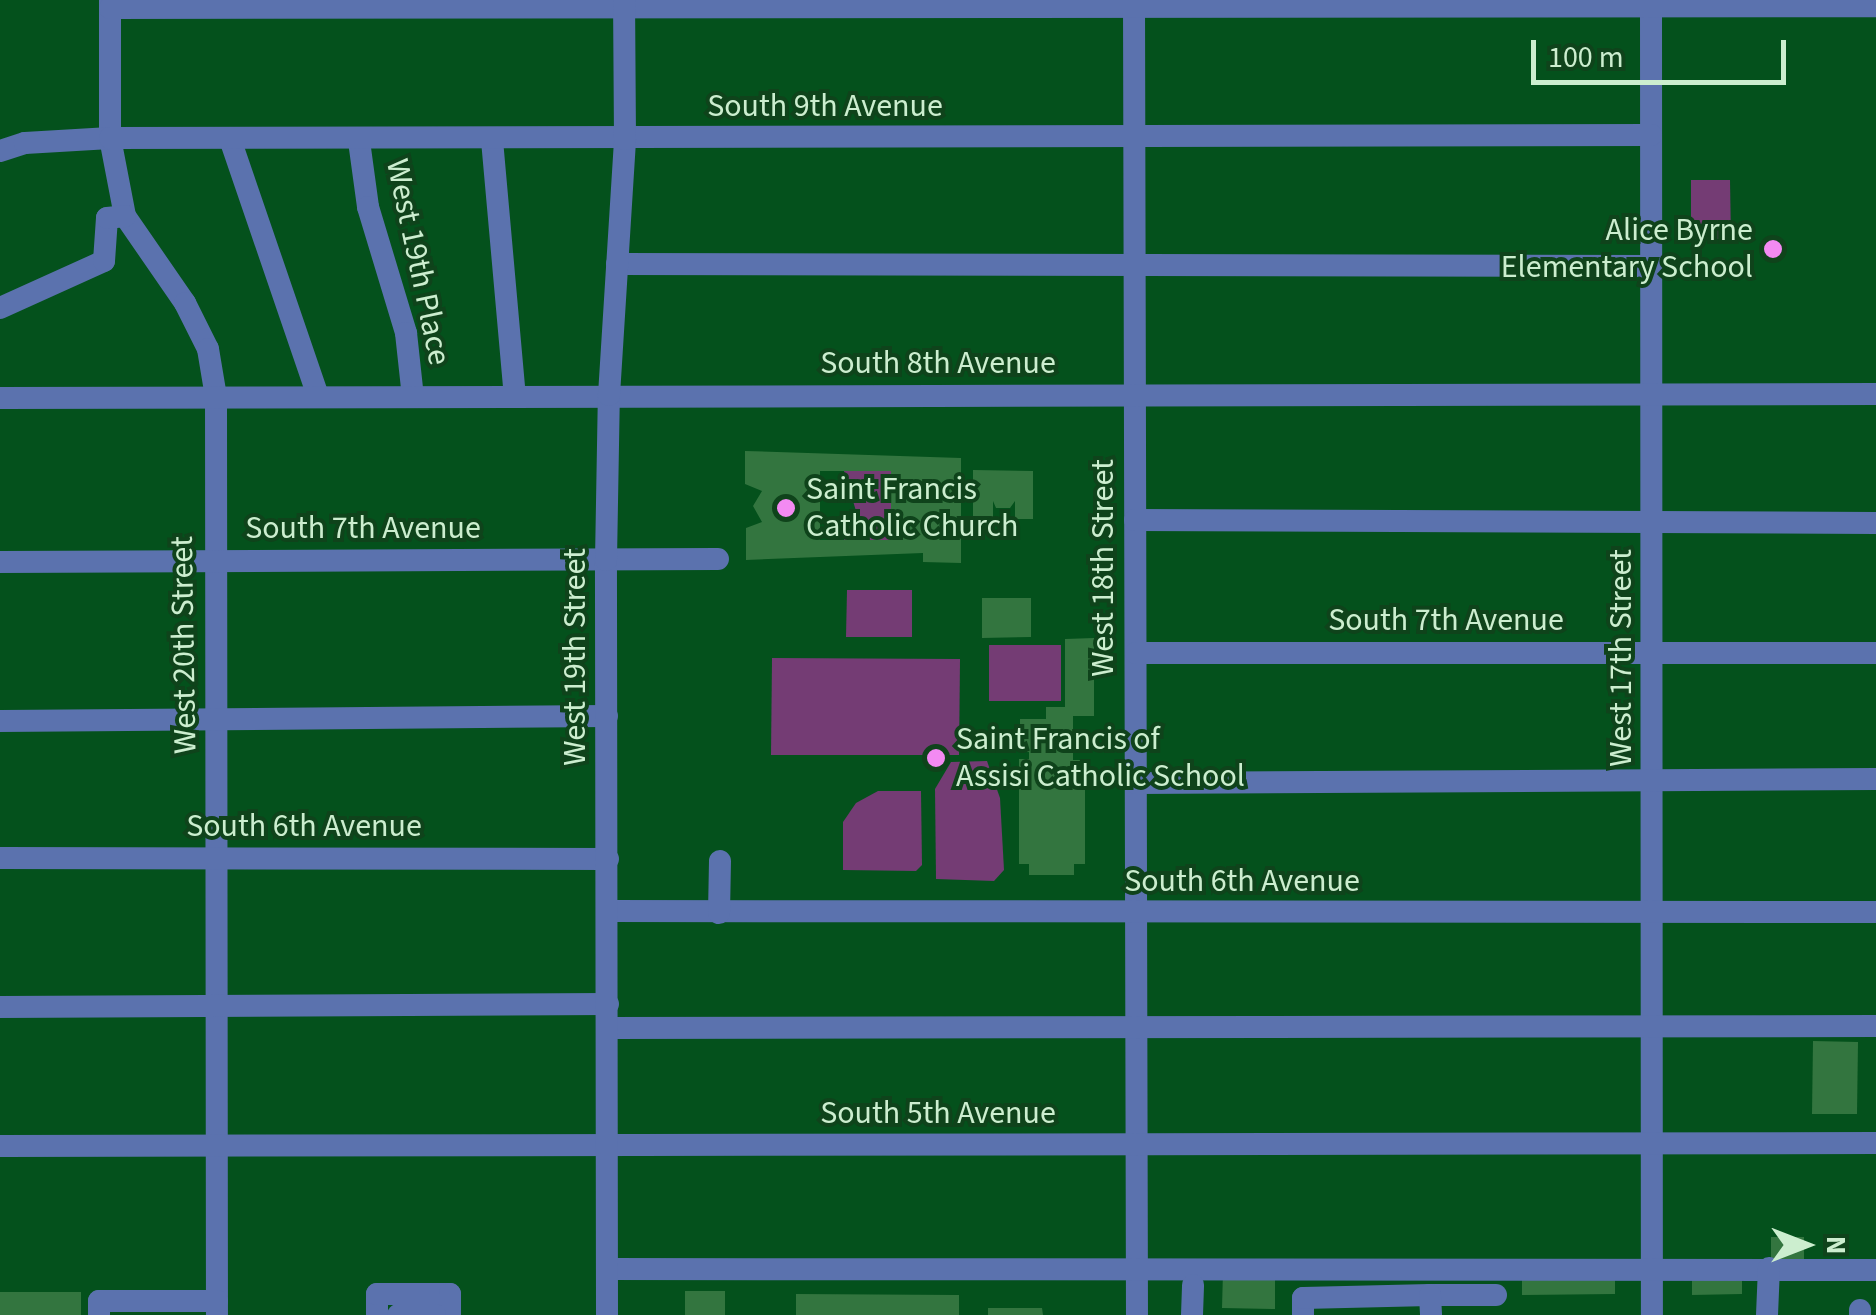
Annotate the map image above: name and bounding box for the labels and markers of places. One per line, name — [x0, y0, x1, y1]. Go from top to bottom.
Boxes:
place label: Alice Byrne Elementary School — [1501, 212, 1753, 287]
marker: Alice Byrne Elementary School — [1762, 238, 1784, 260]
place label: Saint Francis Catholic Church — [806, 471, 1018, 546]
marker: Saint Francis Catholic Church — [775, 497, 797, 519]
place label: Saint Francis of Assisi Catholic School — [956, 721, 1245, 796]
marker: Saint Francis of Assisi Catholic School — [925, 747, 947, 769]

